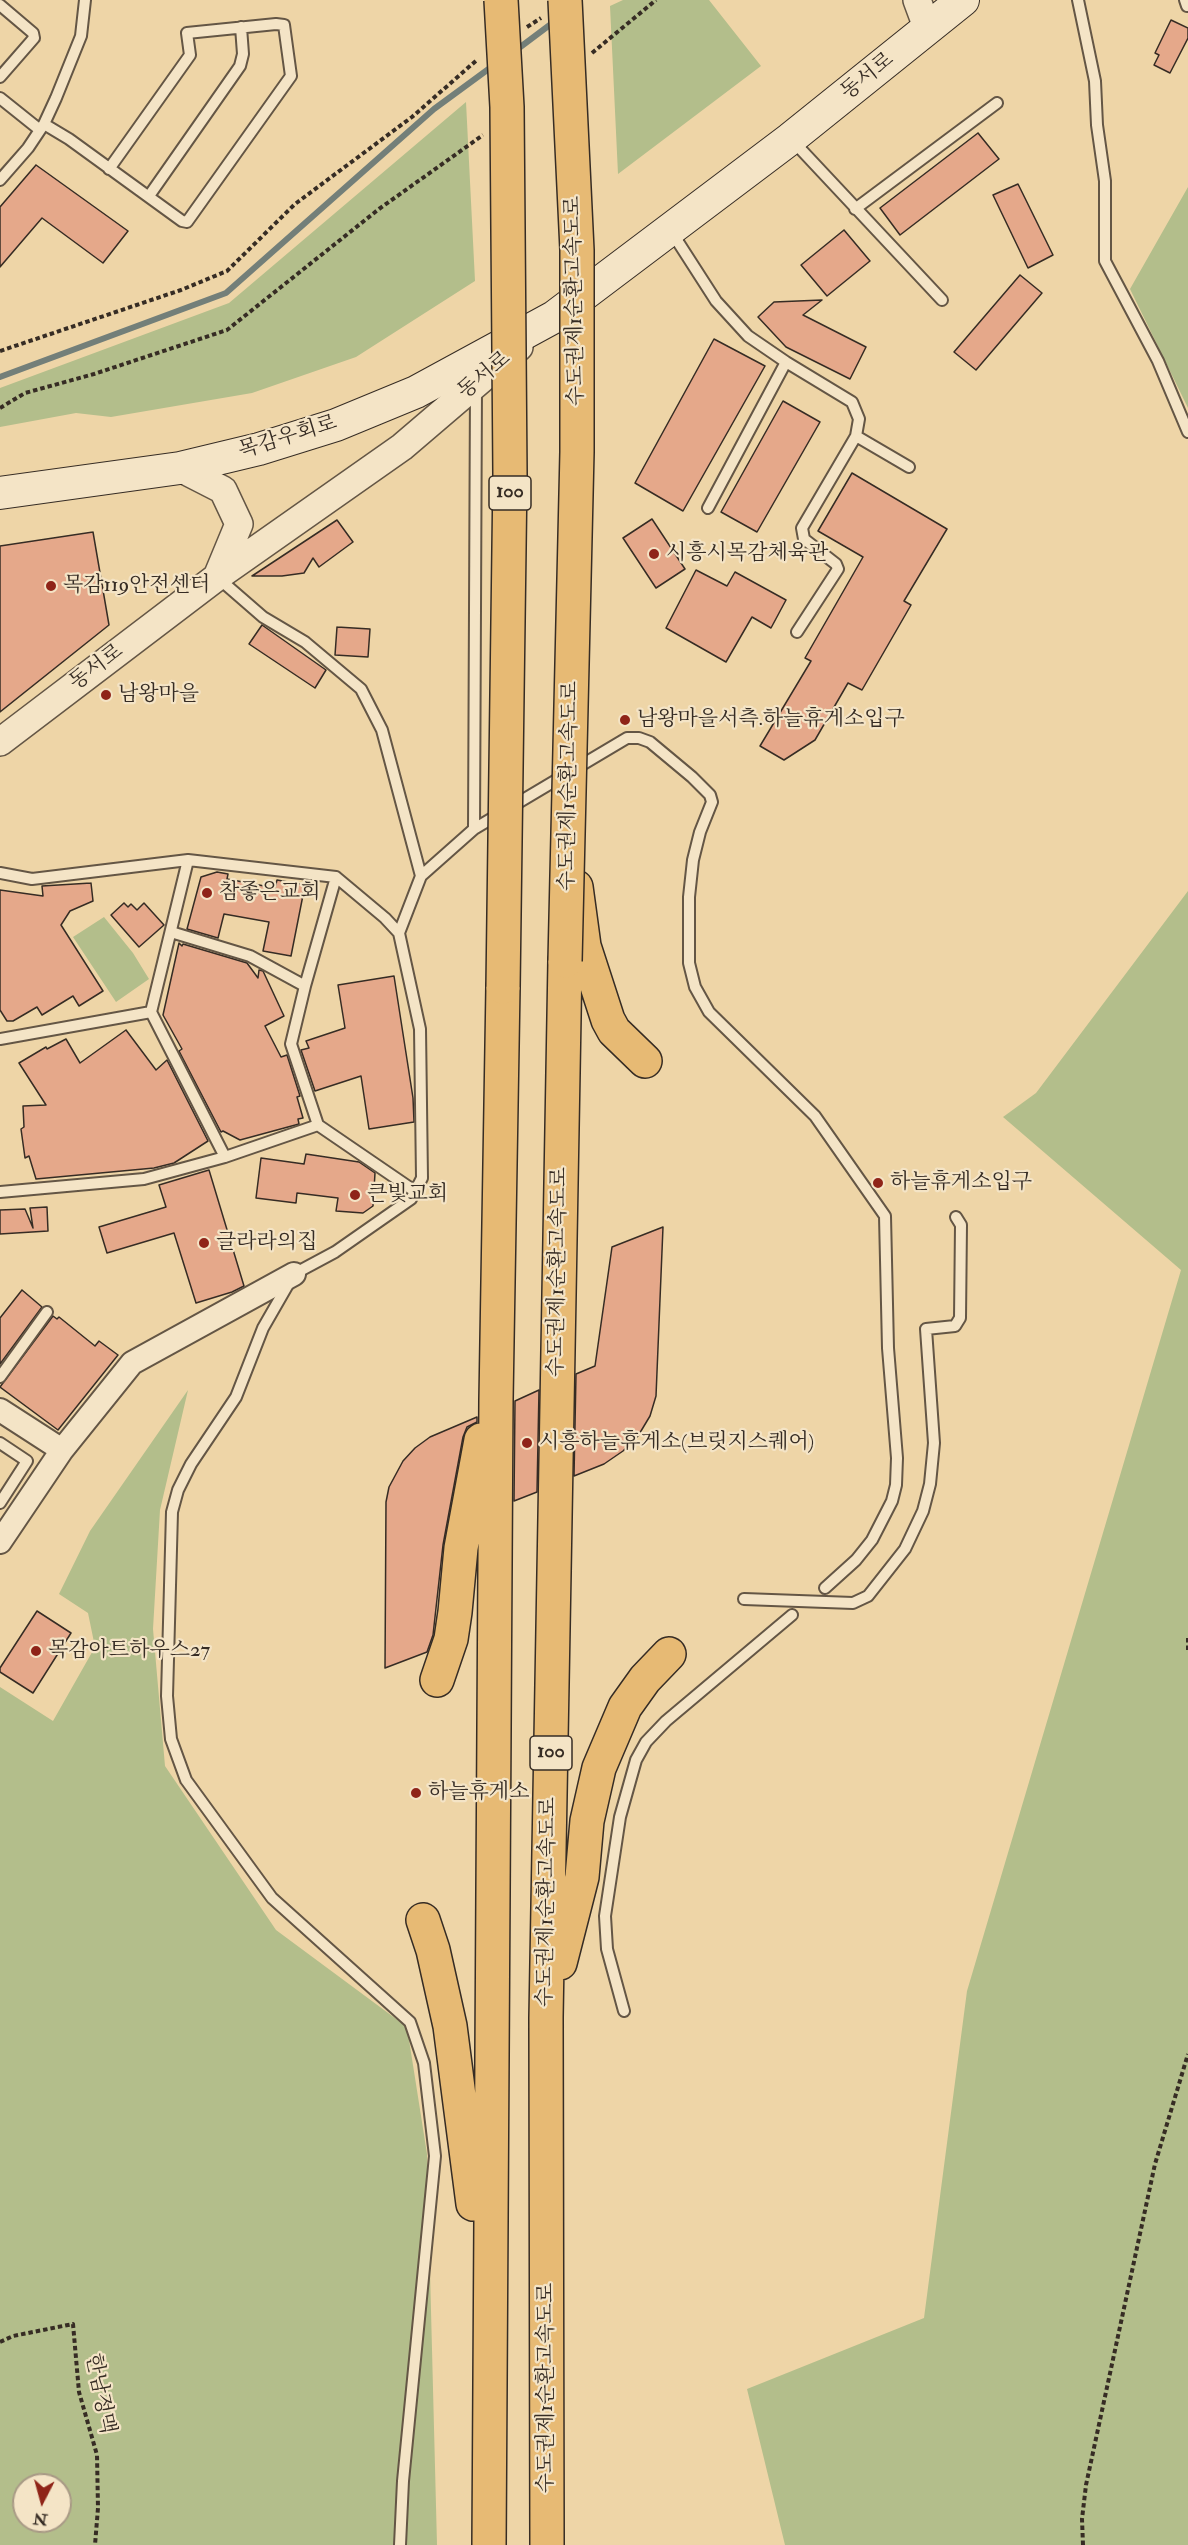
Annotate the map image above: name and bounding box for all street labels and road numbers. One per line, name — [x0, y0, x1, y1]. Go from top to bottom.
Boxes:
street label: 동서로 — [836, 48, 900, 106]
street label: 수도권제1순환고속도로 — [562, 196, 590, 406]
street label: 동서로 — [454, 347, 516, 405]
street label: 목감우회로 — [236, 411, 340, 465]
road number: 100 — [489, 476, 531, 510]
street label: 동서로 — [65, 640, 129, 696]
street label: 수도권제1순환고속도로 — [556, 681, 584, 891]
street label: 수도권제1순환고속도로 — [545, 1167, 573, 1377]
road number: 100 — [530, 1736, 572, 1770]
street label: 수도권제1순환고속도로 — [534, 1797, 562, 2007]
street label: 수도권제1순환고속도로 — [534, 2283, 560, 2493]
street label: 한남정맥 — [79, 2352, 119, 2436]

